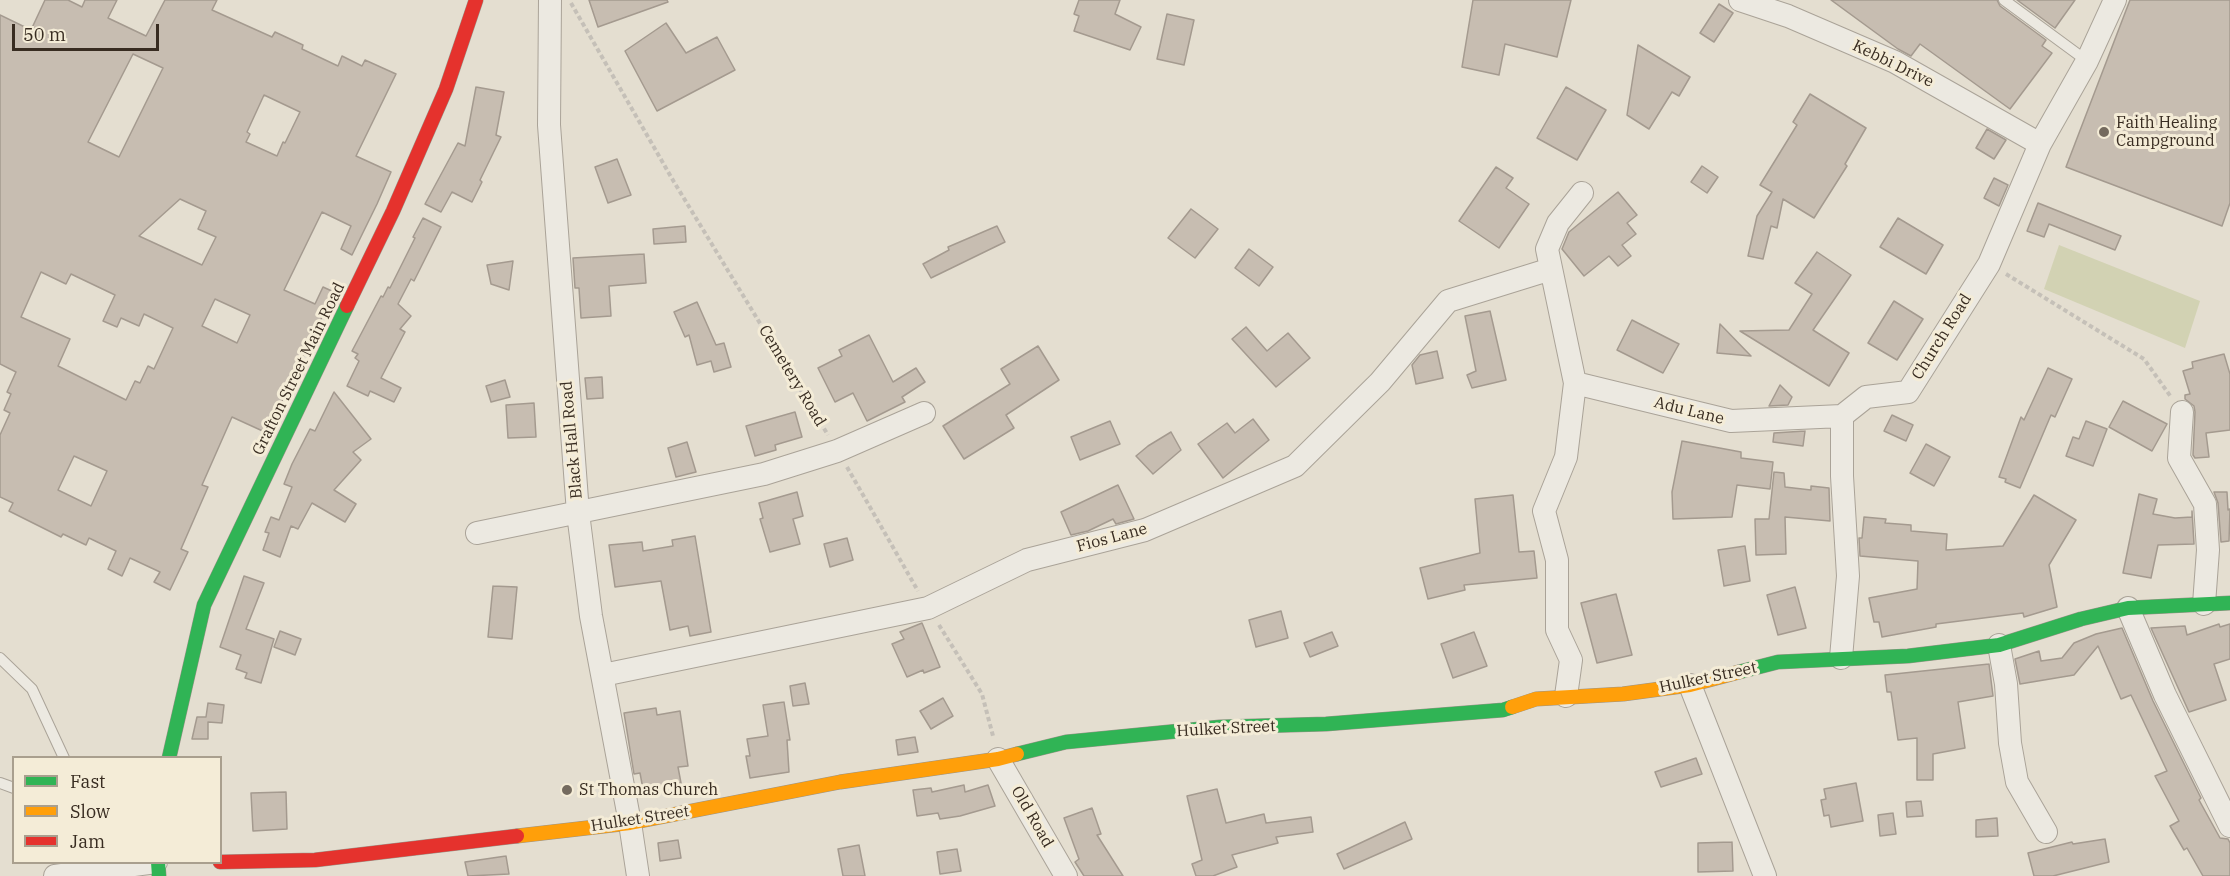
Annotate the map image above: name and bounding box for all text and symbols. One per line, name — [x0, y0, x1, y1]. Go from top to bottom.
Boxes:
scale bar — [15, 12, 162, 50]
text: 50 m — [23, 23, 66, 46]
street label: Kebbi Drive — [1849, 36, 1937, 92]
place label: Faith Healing Campground — [2116, 113, 2217, 151]
marker: Faith Healing Campground — [2097, 125, 2111, 139]
street label: Grafton Street Main Road — [249, 279, 349, 459]
street label: Church Road — [1908, 291, 1976, 383]
street label: Cemetery Road — [754, 322, 830, 430]
street label: Black Hall Road — [557, 380, 587, 500]
street label: Adu Lane — [1652, 393, 1726, 429]
street label: Fios Lane — [1075, 519, 1149, 557]
street label: Hulket Street — [1657, 658, 1759, 698]
street label: Hulket Street — [1176, 717, 1276, 741]
legend — [12, 756, 222, 864]
text: Fast — [70, 770, 105, 793]
place label: St Thomas Church — [579, 780, 718, 800]
marker: St Thomas Church — [560, 783, 574, 797]
street label: Old Road — [1007, 783, 1057, 851]
text: Slow — [70, 800, 110, 823]
street label: Hulket Street — [589, 802, 691, 836]
text: Jam — [70, 830, 105, 853]

